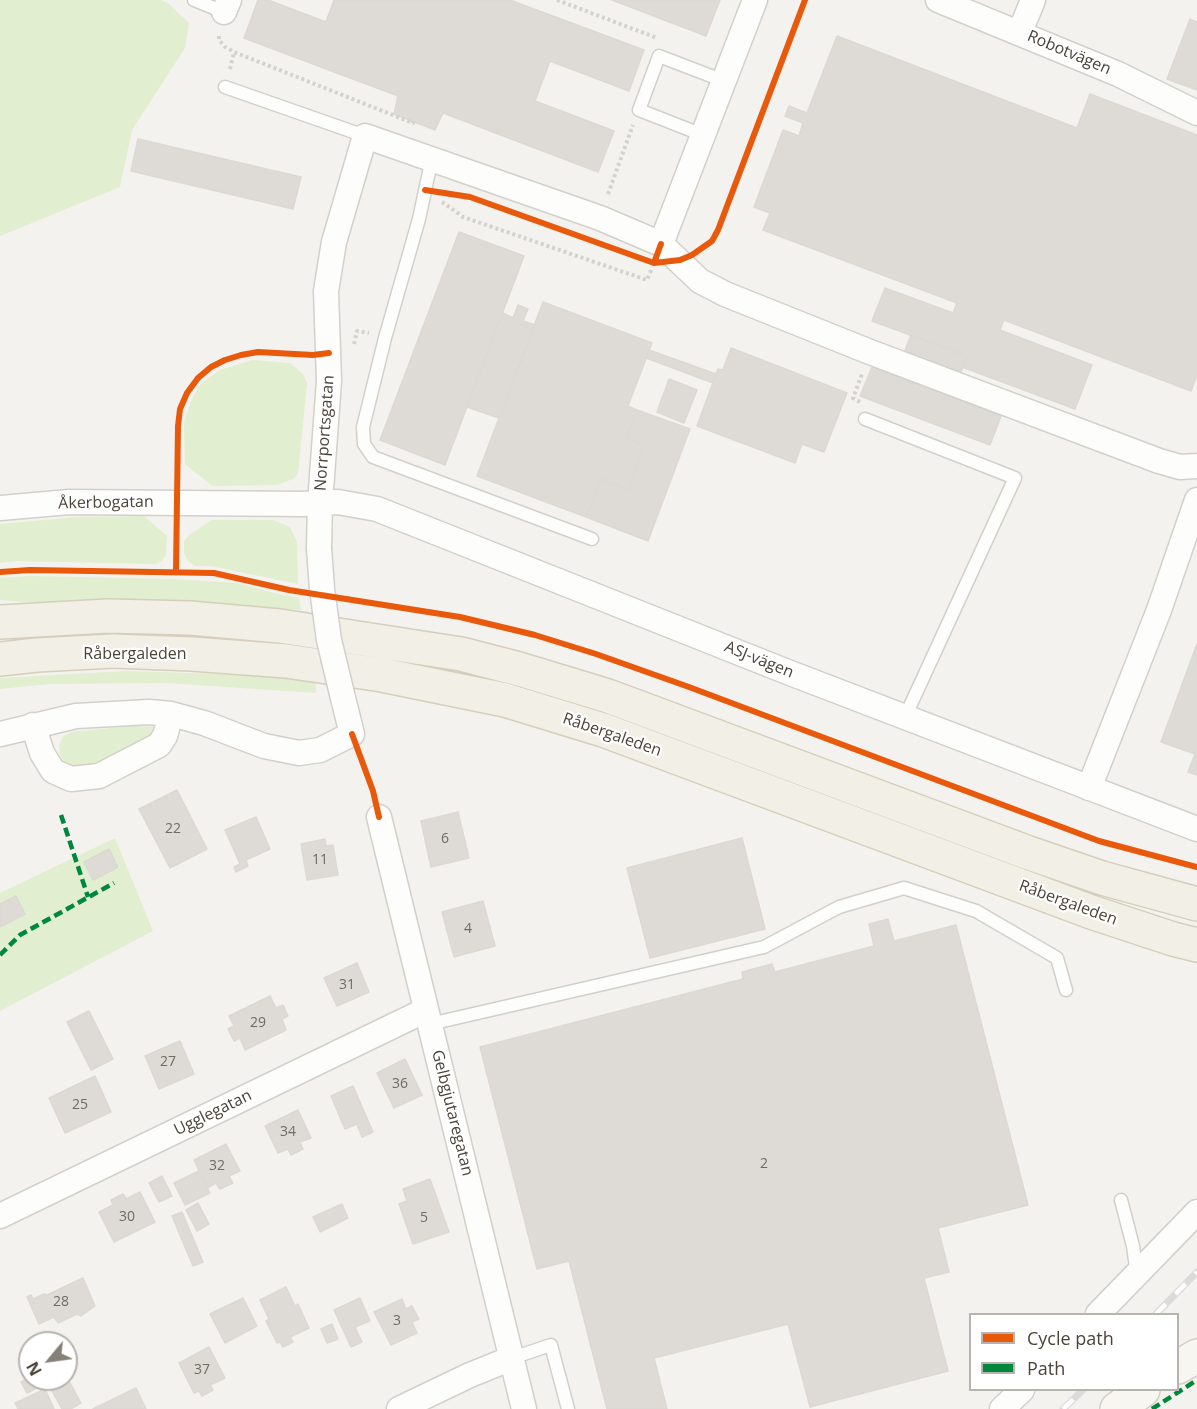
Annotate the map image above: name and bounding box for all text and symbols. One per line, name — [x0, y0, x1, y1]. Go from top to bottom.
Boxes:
street label: Robotvägen — [1024, 27, 1114, 79]
street label: Norrportsgatan — [311, 374, 339, 492]
street label: Åkerbogatan — [58, 493, 154, 513]
street label: ASJ-vägen — [722, 637, 796, 683]
street label: Råbergaleden — [83, 644, 187, 664]
street label: Råbergaleden — [560, 709, 664, 761]
house number: 22 — [165, 821, 181, 837]
house number: 6 — [441, 831, 449, 847]
house number: 11 — [312, 852, 328, 868]
street label: Råbergaleden — [1016, 876, 1120, 930]
house number: 4 — [464, 921, 472, 937]
house number: 31 — [339, 977, 355, 993]
house number: 29 — [250, 1015, 266, 1031]
street label: Gelbgjutaregatan — [427, 1048, 477, 1178]
house number: 27 — [160, 1054, 176, 1070]
house number: 36 — [392, 1076, 408, 1092]
street label: Ugglegatan — [171, 1086, 255, 1140]
house number: 25 — [72, 1097, 88, 1113]
house number: 34 — [280, 1124, 296, 1140]
house number: 2 — [760, 1156, 768, 1172]
house number: 32 — [209, 1158, 225, 1174]
house number: 30 — [119, 1209, 135, 1225]
house number: 5 — [420, 1210, 428, 1226]
house number: 28 — [53, 1294, 69, 1310]
house number: 3 — [393, 1313, 401, 1329]
legend — [969, 1313, 1179, 1391]
text: Cycle path — [1027, 1326, 1114, 1350]
north arrow — [18, 1331, 78, 1391]
text: Path — [1027, 1356, 1065, 1380]
text: N — [21, 1358, 47, 1380]
house number: 37 — [194, 1362, 210, 1378]

